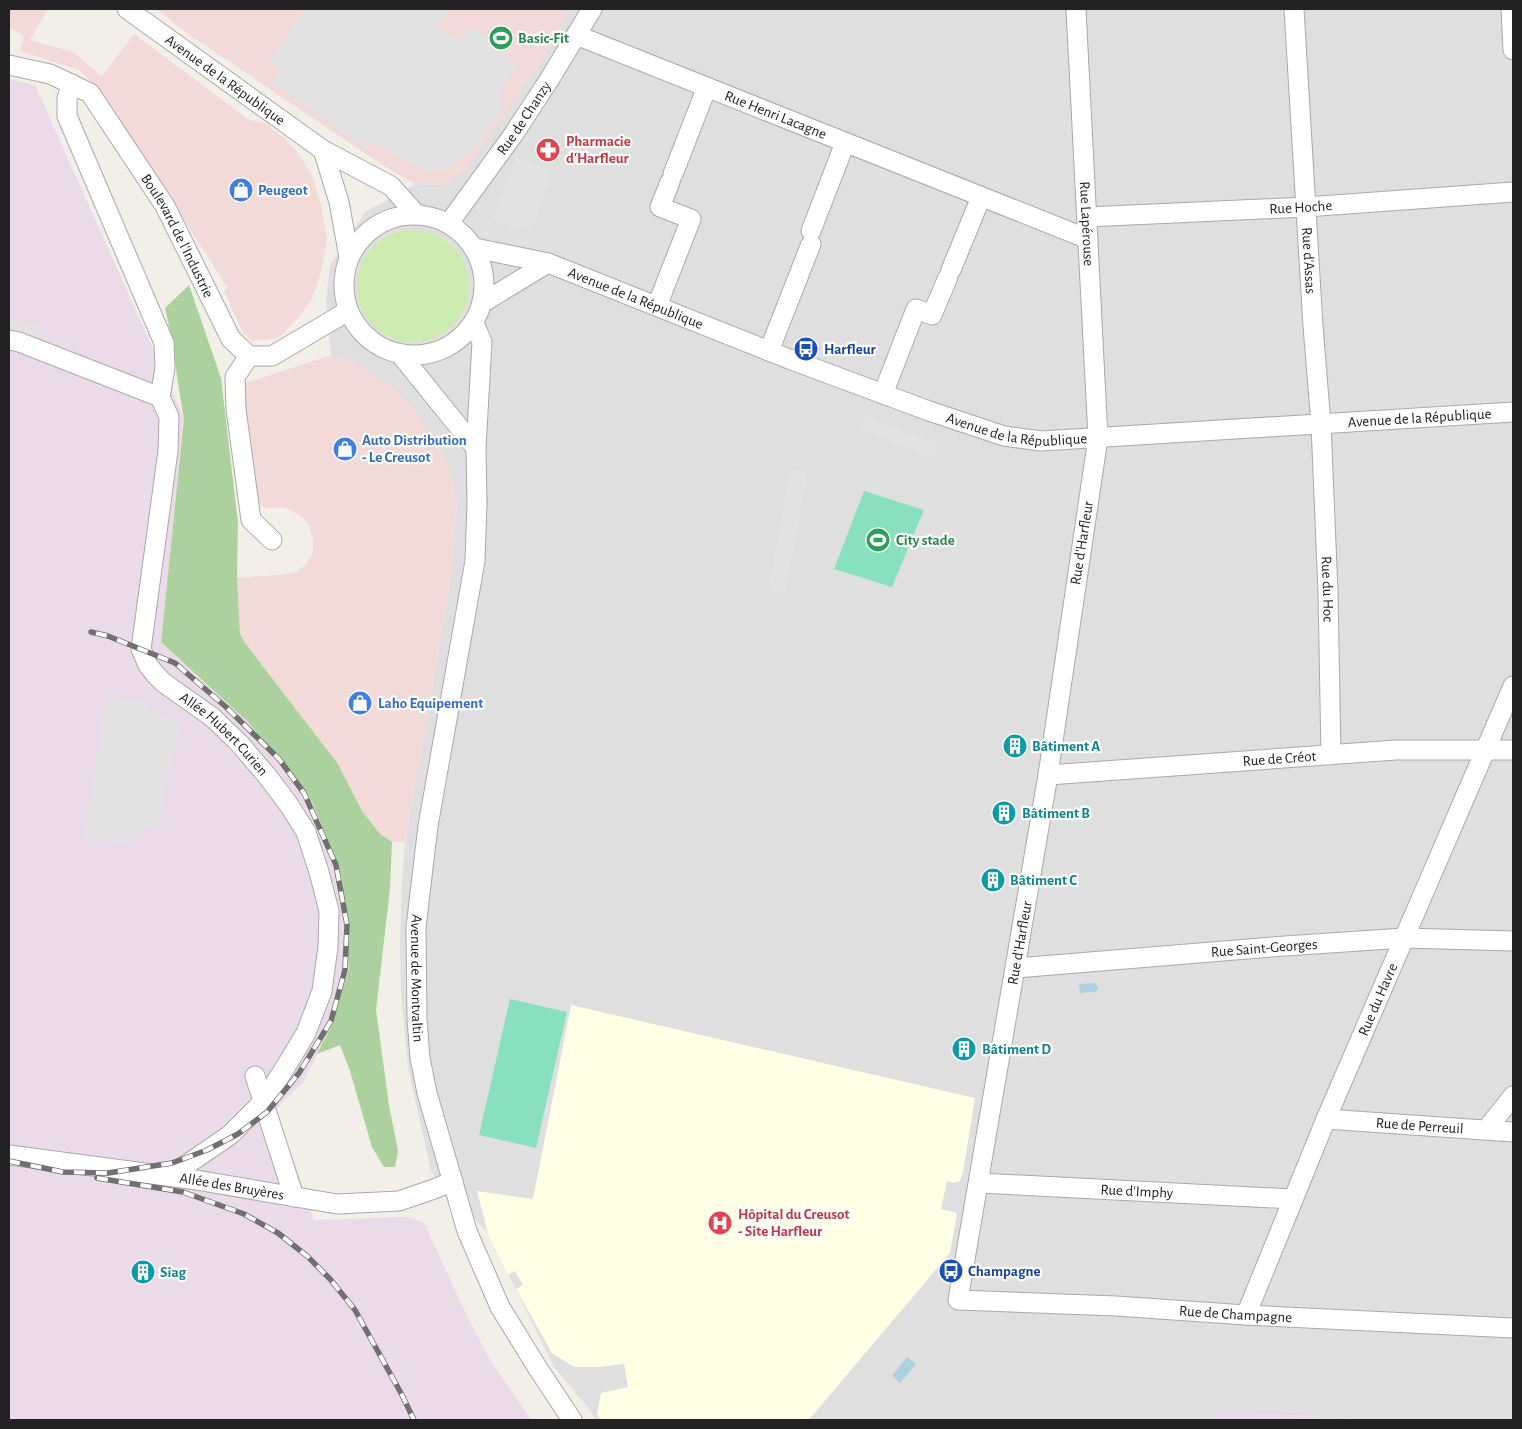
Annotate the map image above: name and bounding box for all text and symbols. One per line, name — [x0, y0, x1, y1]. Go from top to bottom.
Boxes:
sports icon: Basic-Fit — [488, 25, 514, 51]
place label: Basic-Fit — [518, 31, 569, 46]
street label: Avenue de la République — [162, 32, 288, 128]
street label: Rue de Chanzy — [494, 78, 554, 157]
street label: Rue Henri Lacagne — [723, 88, 829, 142]
place label: Pharmacie d'Harfleur — [566, 134, 631, 166]
pharmacy icon: Pharmacie d'Harfleur — [535, 137, 561, 163]
street label: Boulevard de l'Industrie — [138, 171, 217, 300]
shop icon: Peugeot — [228, 177, 254, 203]
street label: Rue Lapérouse — [1077, 181, 1097, 267]
place label: Peugeot — [258, 183, 308, 198]
street label: Rue Hoche — [1269, 198, 1333, 216]
street label: Rue d'Assas — [1300, 227, 1319, 294]
street label: Avenue de la République — [566, 264, 705, 332]
bus stop icon: Harfleur — [793, 336, 819, 362]
place label: Harfleur — [824, 342, 877, 357]
street label: Avenue de la République — [1347, 406, 1492, 430]
street label: Avenue de la République — [944, 410, 1088, 449]
place label: Auto Distribution - Le Creusot — [362, 433, 467, 465]
shop icon: Auto Distribution - Le Creusot — [332, 436, 358, 462]
street label: Rue d'Harfleur — [1068, 500, 1096, 586]
sports icon: City stade — [865, 527, 891, 553]
place label: City stade — [896, 533, 955, 548]
street label: Rue du Hoc — [1319, 556, 1336, 622]
street label: Allée Hubert Curien — [177, 689, 271, 779]
shop icon: Laho Equipement — [347, 690, 373, 716]
place label: Laho Equipement — [378, 696, 483, 711]
building icon: Bâtiment A — [1002, 733, 1028, 759]
place label: Bâtiment A — [1032, 739, 1100, 754]
street label: Rue de Créot — [1242, 748, 1317, 768]
building icon: Bâtiment B — [991, 800, 1017, 826]
place label: Bâtiment B — [1022, 806, 1090, 821]
building icon: Bâtiment C — [980, 867, 1006, 893]
place label: Bâtiment C — [1010, 873, 1077, 888]
street label: Rue d'Harfleur — [1005, 900, 1035, 986]
street label: Avenue de Montvaltin — [408, 914, 426, 1043]
street label: Rue Saint-Georges — [1210, 936, 1318, 960]
street label: Rue du Havre — [1355, 961, 1400, 1038]
building icon: Bâtiment D — [951, 1036, 977, 1062]
place label: Bâtiment D — [982, 1042, 1051, 1057]
street label: Rue de Perreuil — [1375, 1115, 1464, 1136]
street label: Allée des Bruyères — [179, 1170, 285, 1202]
street label: Rue d'Imphy — [1100, 1182, 1174, 1200]
place label: Hôpital du Creusot - Site Harfleur — [738, 1207, 850, 1239]
hospital icon: Hôpital du Creusot - Site Harfleur — [707, 1210, 733, 1236]
bus stop icon: Champagne — [938, 1258, 964, 1284]
building icon: Siag — [130, 1259, 156, 1285]
place label: Champagne — [968, 1264, 1041, 1279]
place label: Siag — [160, 1265, 187, 1280]
street label: Rue de Champagne — [1179, 1303, 1293, 1325]

